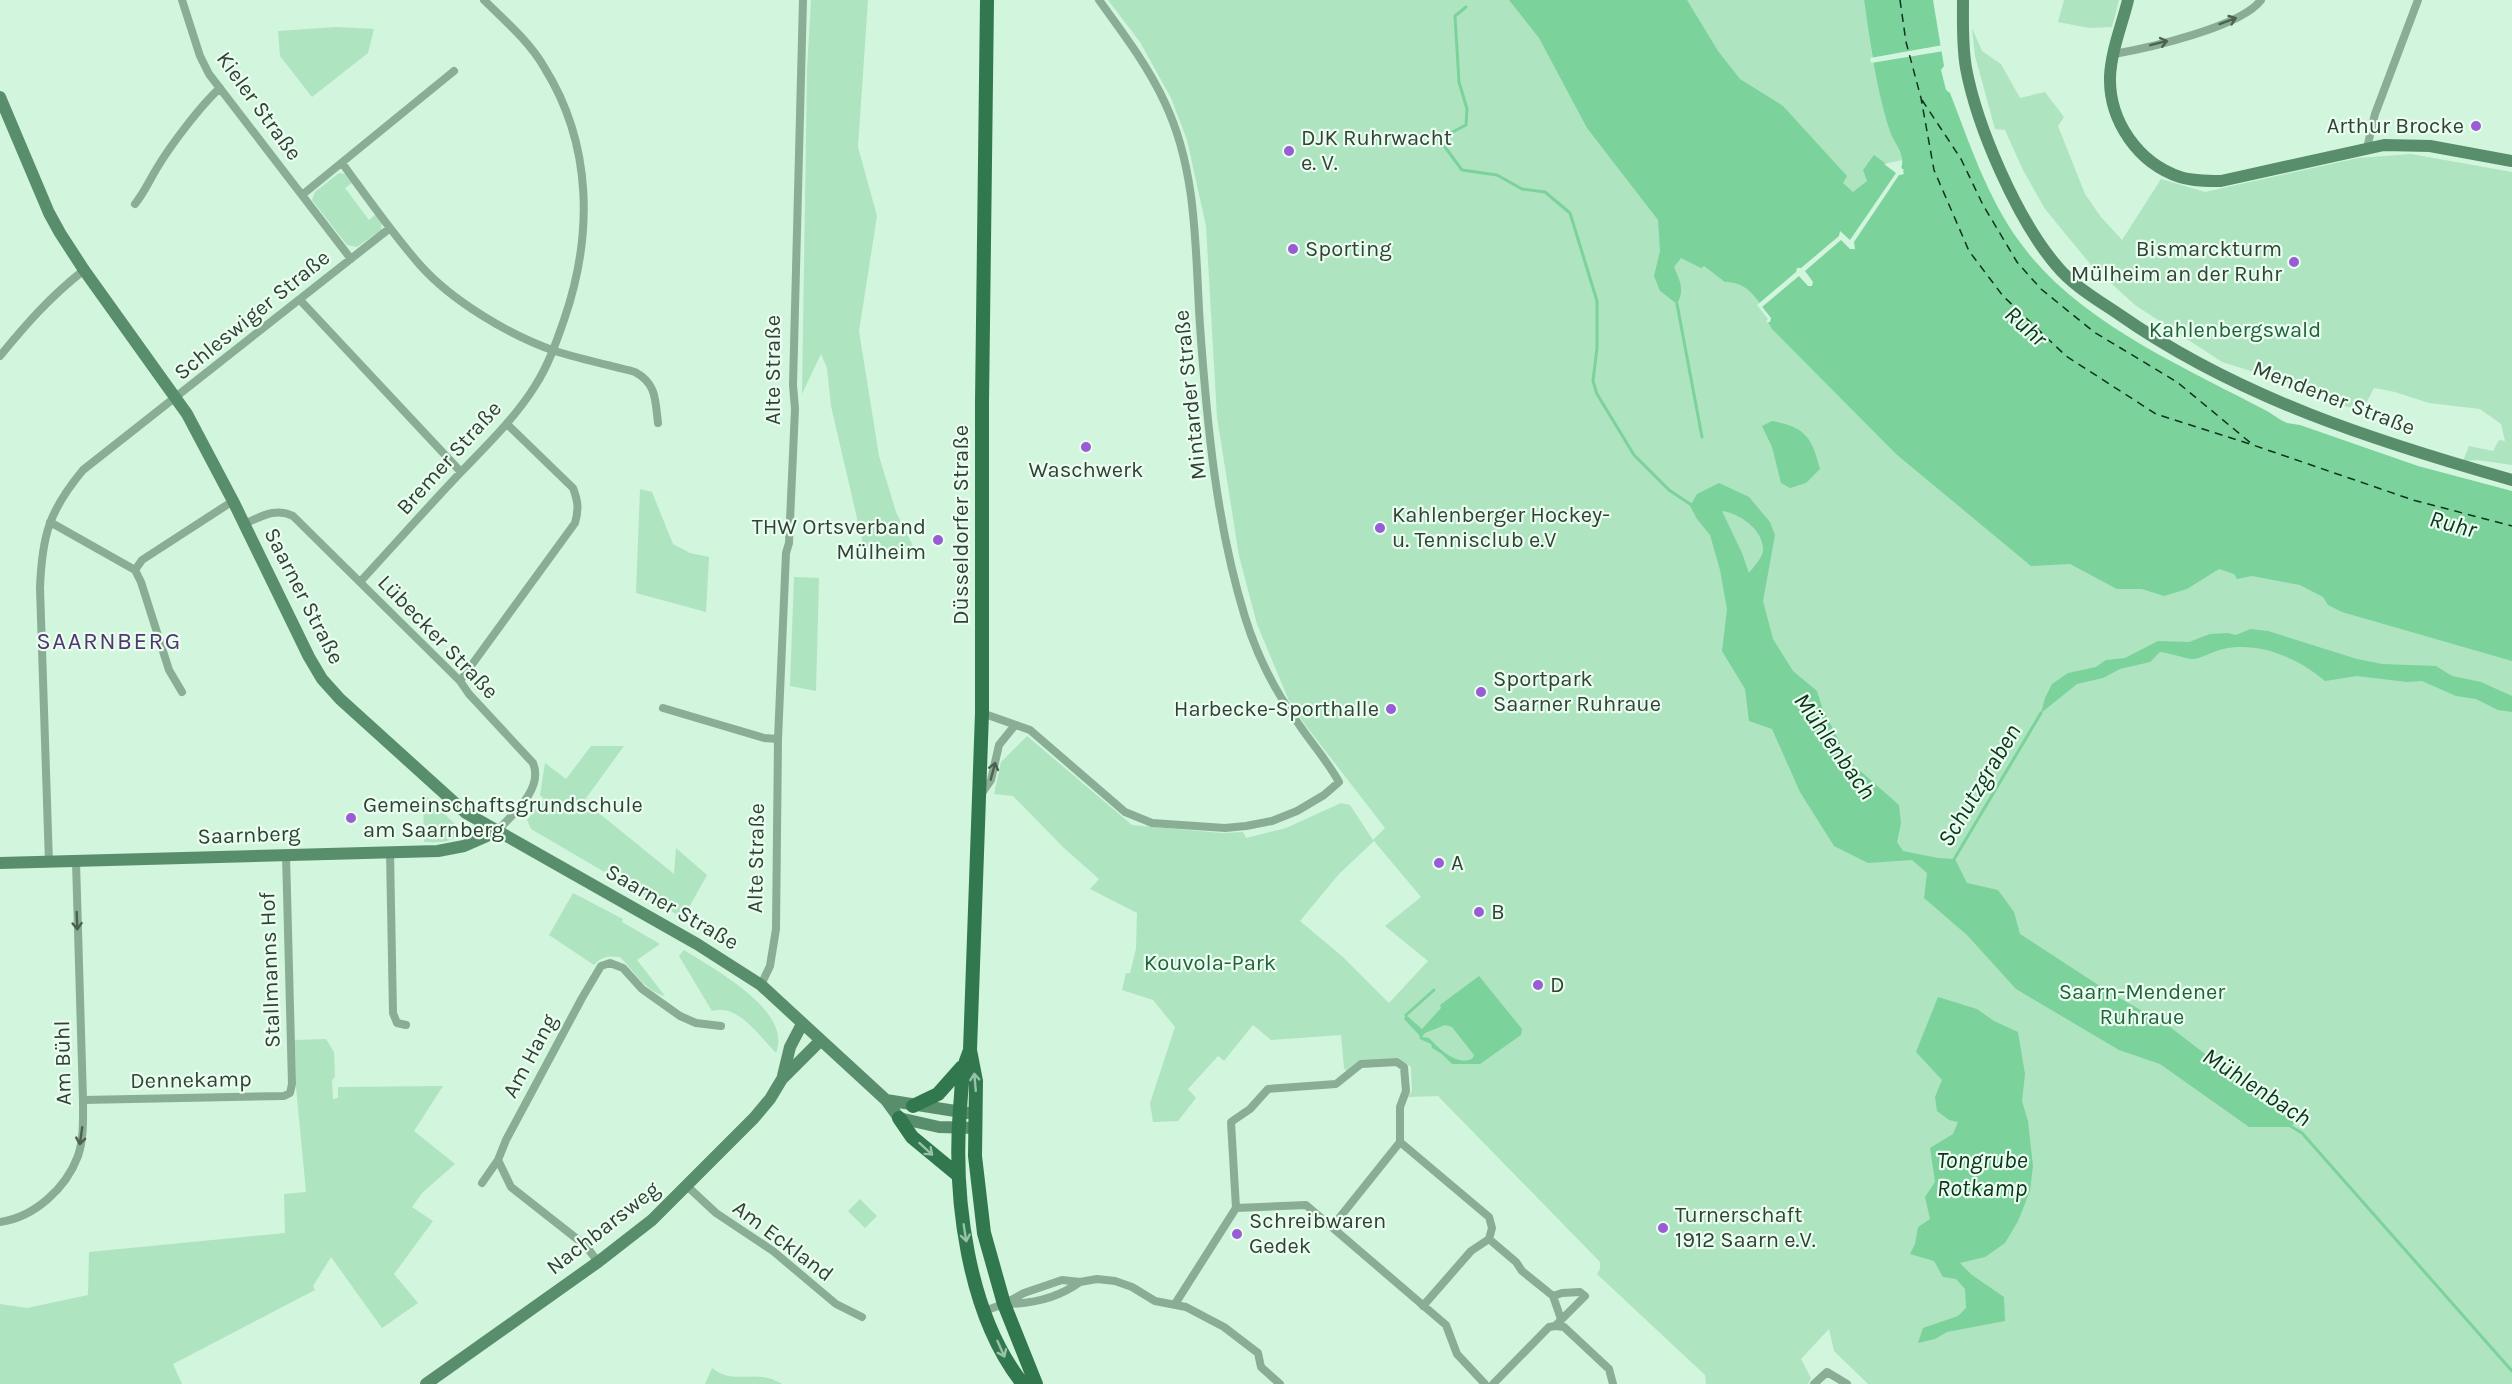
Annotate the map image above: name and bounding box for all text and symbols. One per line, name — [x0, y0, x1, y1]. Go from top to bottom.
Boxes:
one-way arrow — [2218, 15, 2236, 26]
one-way arrow — [2149, 37, 2168, 48]
street label: Kieler Straße — [211, 46, 307, 166]
place label: Arthur Brocke — [2327, 113, 2464, 139]
marker: Arthur Brocke — [2469, 119, 2483, 133]
place label: DJK Ruhrwacht e. V. — [1301, 125, 1452, 176]
marker: DJK Ruhrwacht e. V. — [1282, 144, 1296, 158]
place label: Sporting — [1305, 236, 1392, 262]
place label: Bismarckturm Mülheim an der Ruhr — [2071, 236, 2282, 287]
marker: Sporting — [1286, 242, 1300, 256]
street label: Schleswiger Straße — [169, 244, 335, 386]
marker: Bismarckturm Mülheim an der Ruhr — [2287, 255, 2301, 269]
water label: Ruhr — [1999, 300, 2054, 353]
street label: Mintarder Straße — [1168, 309, 1212, 481]
street label: Alte Straße — [760, 315, 786, 425]
park label: Kahlenbergswald — [2149, 317, 2321, 343]
street label: Mendener Straße — [2249, 355, 2419, 441]
street label: Bremer Straße — [391, 396, 507, 520]
street label: Düsseldorfer Straße — [948, 425, 974, 625]
marker: Waschwerk — [1079, 440, 1093, 454]
place label: Waschwerk — [1029, 457, 1143, 483]
place label: Kahlenberger Hockey- u. Tennisclub e.V — [1392, 502, 1610, 553]
water label: Ruhr — [2426, 504, 2480, 544]
place label: THW Ortsverband Mülheim — [752, 514, 926, 565]
marker: Kahlenberger Hockey- u. Tennisclub e.V — [1373, 521, 1387, 535]
street label: Saarner Straße — [258, 523, 350, 669]
marker: THW Ortsverband Mülheim — [931, 533, 945, 547]
street label: Lübecker Straße — [372, 569, 504, 705]
district label: SAARNBERG — [36, 627, 182, 655]
place label: Sportpark Saarner Ruhraue — [1493, 666, 1661, 717]
marker: Sportpark Saarner Ruhraue — [1474, 685, 1488, 699]
water label: Mühlenbach — [1788, 687, 1882, 805]
place label: Harbecke-Sporthalle — [1174, 696, 1379, 722]
marker: Harbecke-Sporthalle — [1384, 702, 1398, 716]
water label: Schutzgraben — [1931, 719, 2027, 851]
one-way arrow — [987, 761, 999, 780]
place label: Gemeinschaftsgrundschule am Saarnberg — [363, 792, 643, 843]
street label: Alte Straße — [742, 803, 770, 913]
marker: Gemeinschaftsgrundschule am Saarnberg — [344, 811, 358, 825]
street label: Saarnberg — [197, 820, 302, 850]
place label: A — [1451, 850, 1464, 876]
marker: A — [1432, 856, 1446, 870]
street label: Saarner Straße — [601, 858, 743, 956]
street label: Stallmanns Hof — [254, 891, 286, 1049]
place label: B — [1491, 899, 1505, 925]
marker: B — [1472, 905, 1486, 919]
one-way arrow — [72, 910, 83, 930]
park label: Kouvola-Park — [1144, 950, 1276, 976]
place label: D — [1550, 972, 1565, 998]
marker: D — [1531, 978, 1545, 992]
park label: Saarn-Mendener Ruhraue — [2059, 979, 2225, 1030]
street label: Am Hang — [497, 1009, 563, 1102]
street label: Am Bühl — [49, 1020, 77, 1106]
water label: Mühlenbach — [2198, 1042, 2316, 1132]
street label: Dennekamp — [130, 1066, 252, 1094]
one-way arrow — [969, 1072, 980, 1092]
one-way arrow — [75, 1126, 86, 1146]
one-way arrow — [918, 1142, 933, 1156]
water label: Tongrube Rotkamp — [1936, 1146, 2028, 1202]
street label: Nachbarsweg — [541, 1176, 665, 1280]
street label: Am Eckland — [728, 1195, 838, 1287]
place label: Turnerschaft 1912 Saarn e.V. — [1675, 1202, 1816, 1253]
place label: Schreibwaren Gedek — [1249, 1208, 1386, 1259]
marker: Turnerschaft 1912 Saarn e.V. — [1656, 1221, 1670, 1235]
one-way arrow — [959, 1223, 970, 1243]
marker: Schreibwaren Gedek — [1230, 1227, 1244, 1241]
one-way arrow — [996, 1339, 1007, 1358]

